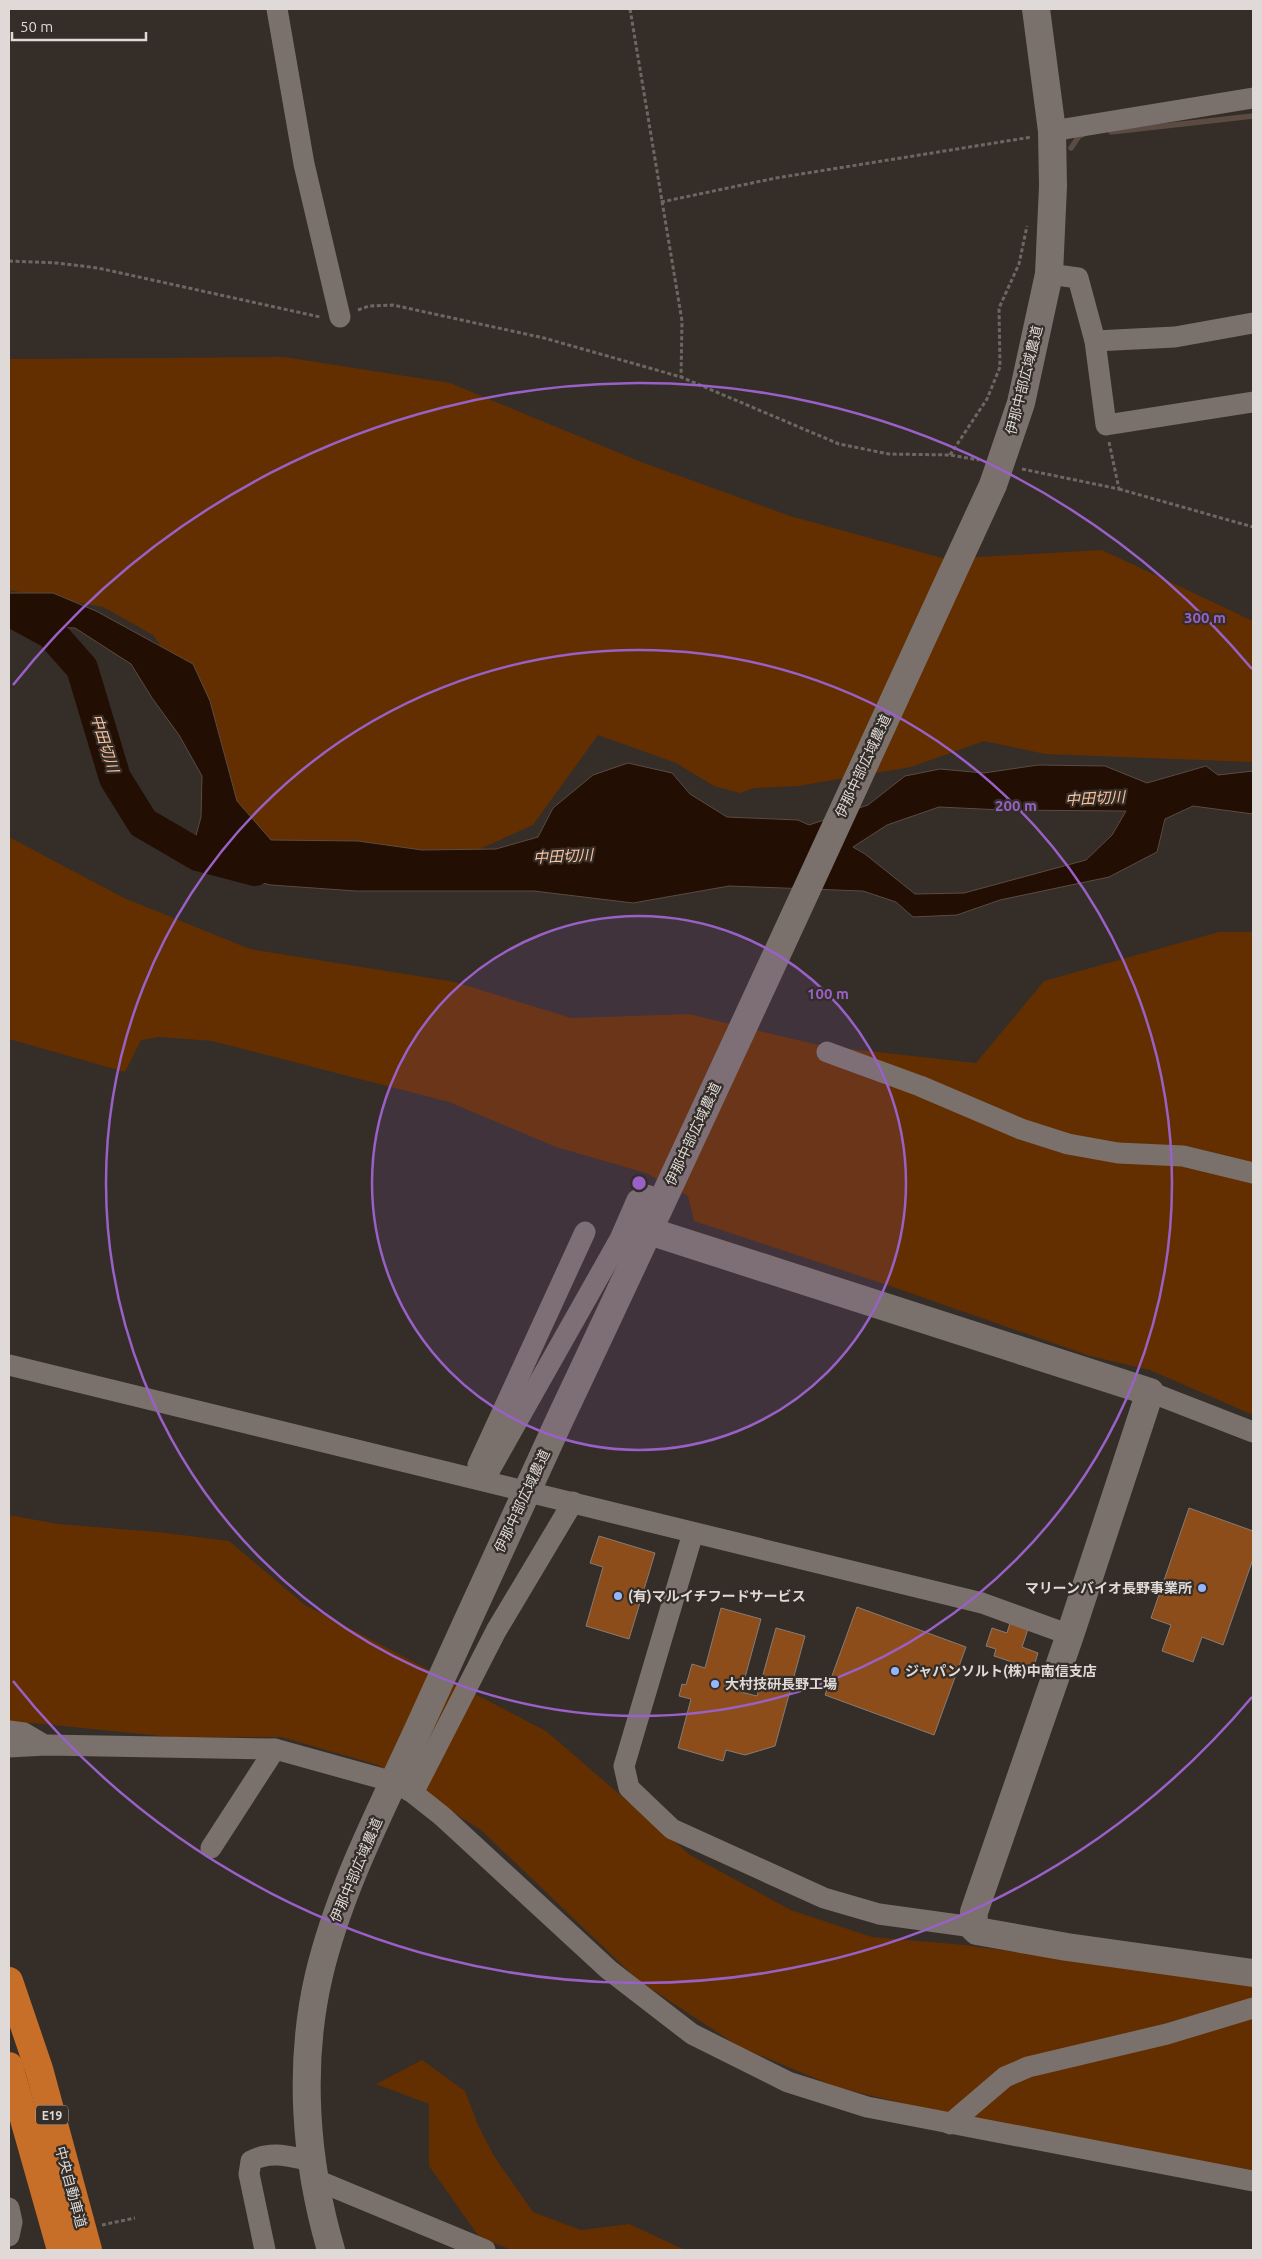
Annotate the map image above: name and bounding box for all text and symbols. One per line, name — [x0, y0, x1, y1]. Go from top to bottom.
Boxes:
scale bar — [12, 10, 146, 42]
text: 50 m — [20, 18, 53, 35]
street label: 伊那中部広域農道 — [1003, 324, 1045, 436]
text: 300 m — [1184, 609, 1226, 626]
water label: 中田切川 — [88, 712, 122, 776]
street label: 伊那中部広域農道 — [832, 712, 894, 820]
water label: 中田切川 — [1065, 788, 1127, 808]
text: 200 m — [995, 797, 1037, 814]
water label: 中田切川 — [533, 846, 595, 866]
text: 100 m — [807, 985, 849, 1002]
street label: 伊那中部広域農道 — [662, 1080, 724, 1188]
centre of rings — [630, 1174, 648, 1192]
street label: 伊那中部広域農道 — [491, 1447, 553, 1555]
place label: マリーンバイオ長野事業所 — [1025, 1580, 1192, 1596]
marker: マリーンバイオ長野事業所 — [1196, 1582, 1208, 1594]
place label: (有)マルイチフードサービス — [628, 1588, 806, 1604]
marker: (有)マルイチフードサービス — [612, 1590, 624, 1602]
place label: ジャパンソルト(株)中南信支店 — [905, 1663, 1097, 1679]
marker: ジャパンソルト(株)中南信支店 — [889, 1665, 901, 1677]
place label: 大村技研長野工場 — [725, 1676, 837, 1692]
marker: 大村技研長野工場 — [709, 1678, 721, 1690]
street label: 伊那中部広域農道 — [327, 1815, 385, 1925]
road number: E19 — [36, 2106, 68, 2124]
street label: 中央自動車道 — [52, 2144, 90, 2230]

